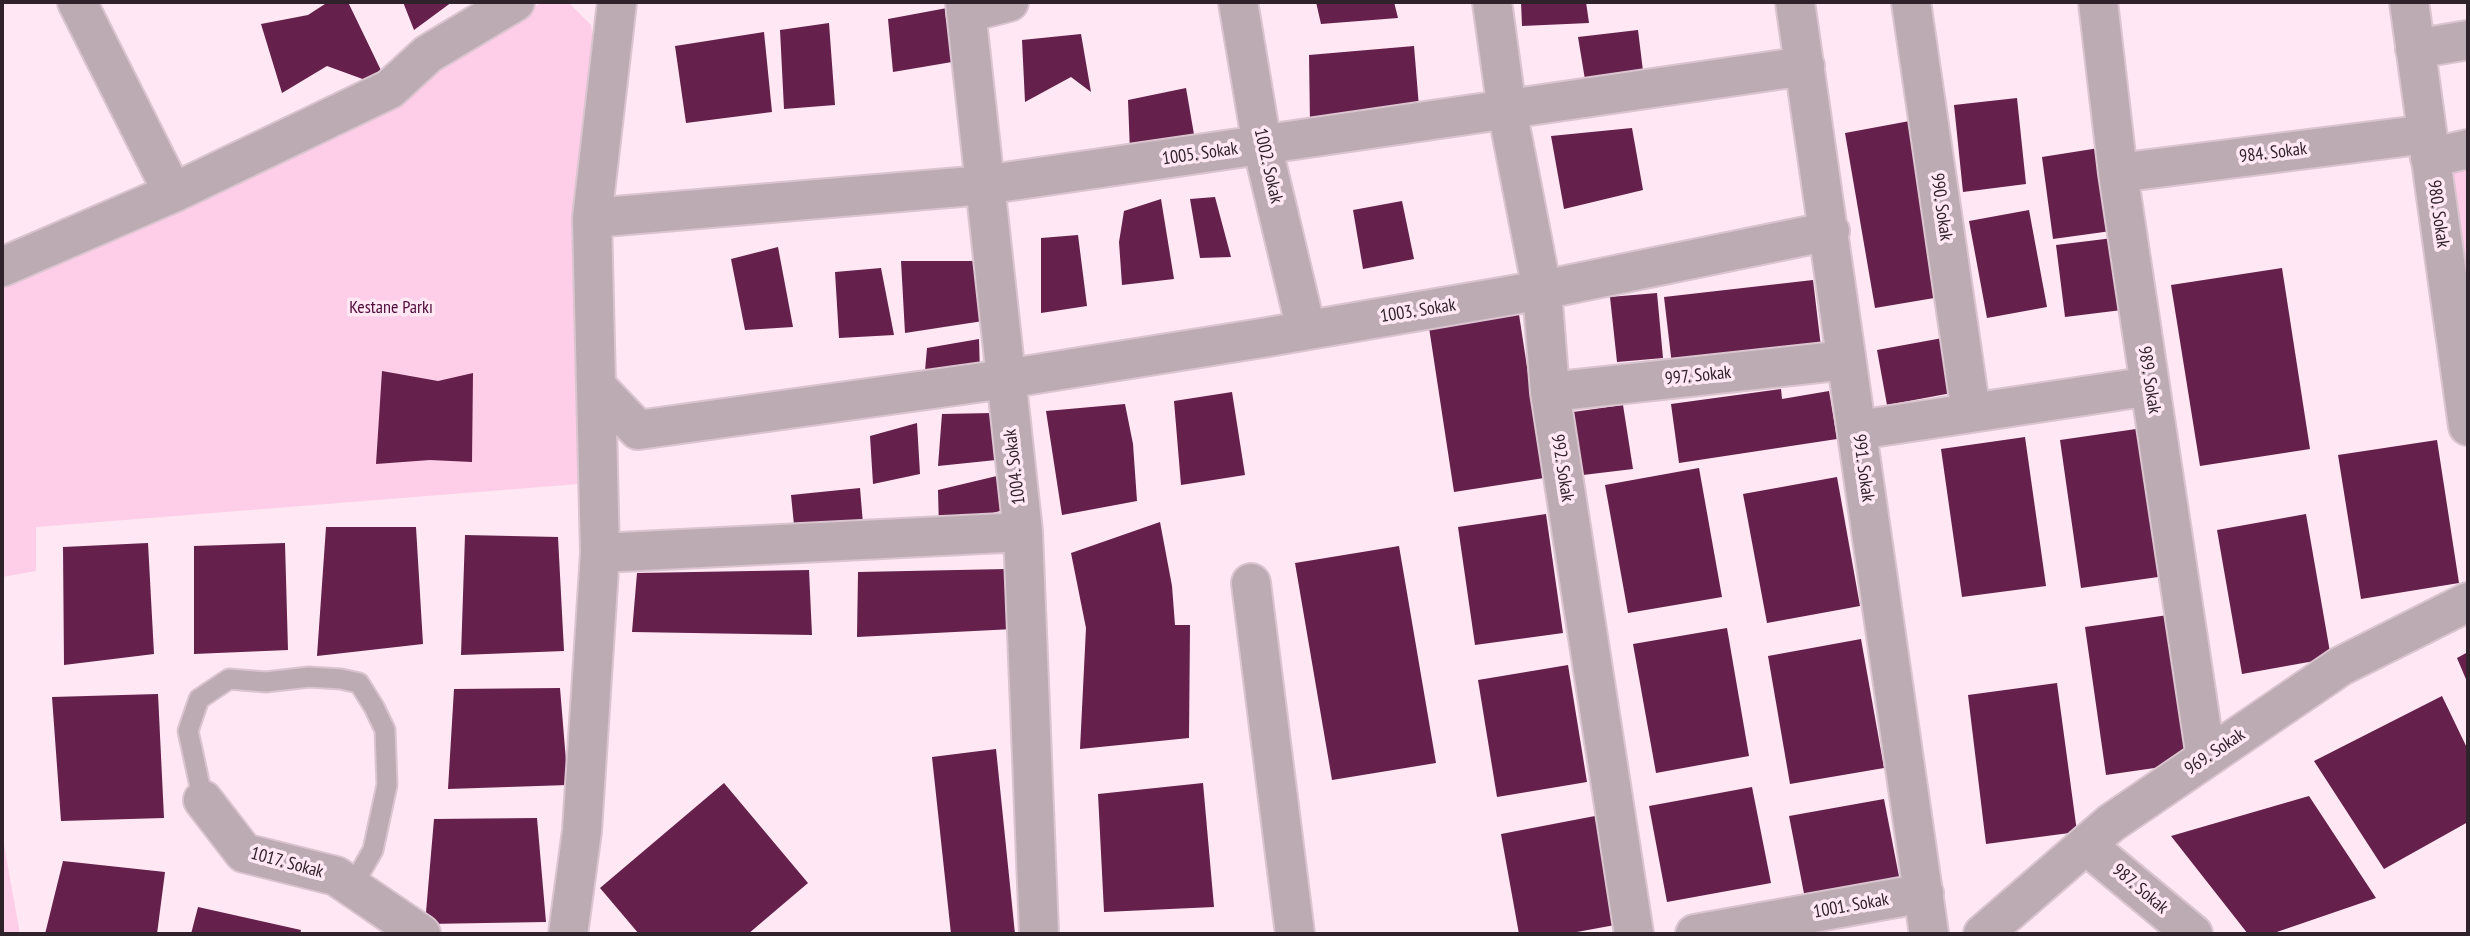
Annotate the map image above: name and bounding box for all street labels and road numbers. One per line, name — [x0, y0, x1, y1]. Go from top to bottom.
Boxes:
street label: 1002. Sokak — [1249, 127, 1287, 205]
street label: 1005. Sokak — [1161, 138, 1239, 170]
street label: 984. Sokak — [2238, 138, 2308, 168]
street label: 990. Sokak — [1926, 172, 1956, 242]
street label: 980. Sokak — [2423, 179, 2453, 249]
street label: 1003. Sokak — [1379, 294, 1457, 328]
street label: 989. Sokak — [2133, 345, 2165, 415]
street label: 997. Sokak — [1664, 362, 1732, 390]
street label: 1004. Sokak — [1000, 428, 1030, 506]
street label: 992. Sokak — [1546, 433, 1578, 503]
street label: 991. Sokak — [1848, 433, 1878, 503]
street label: 969. Sokak — [2181, 724, 2249, 780]
street label: 1017. Sokak — [248, 843, 326, 883]
street label: 987. Sokak — [2108, 859, 2172, 919]
street label: 1001. Sokak — [1812, 889, 1890, 923]

